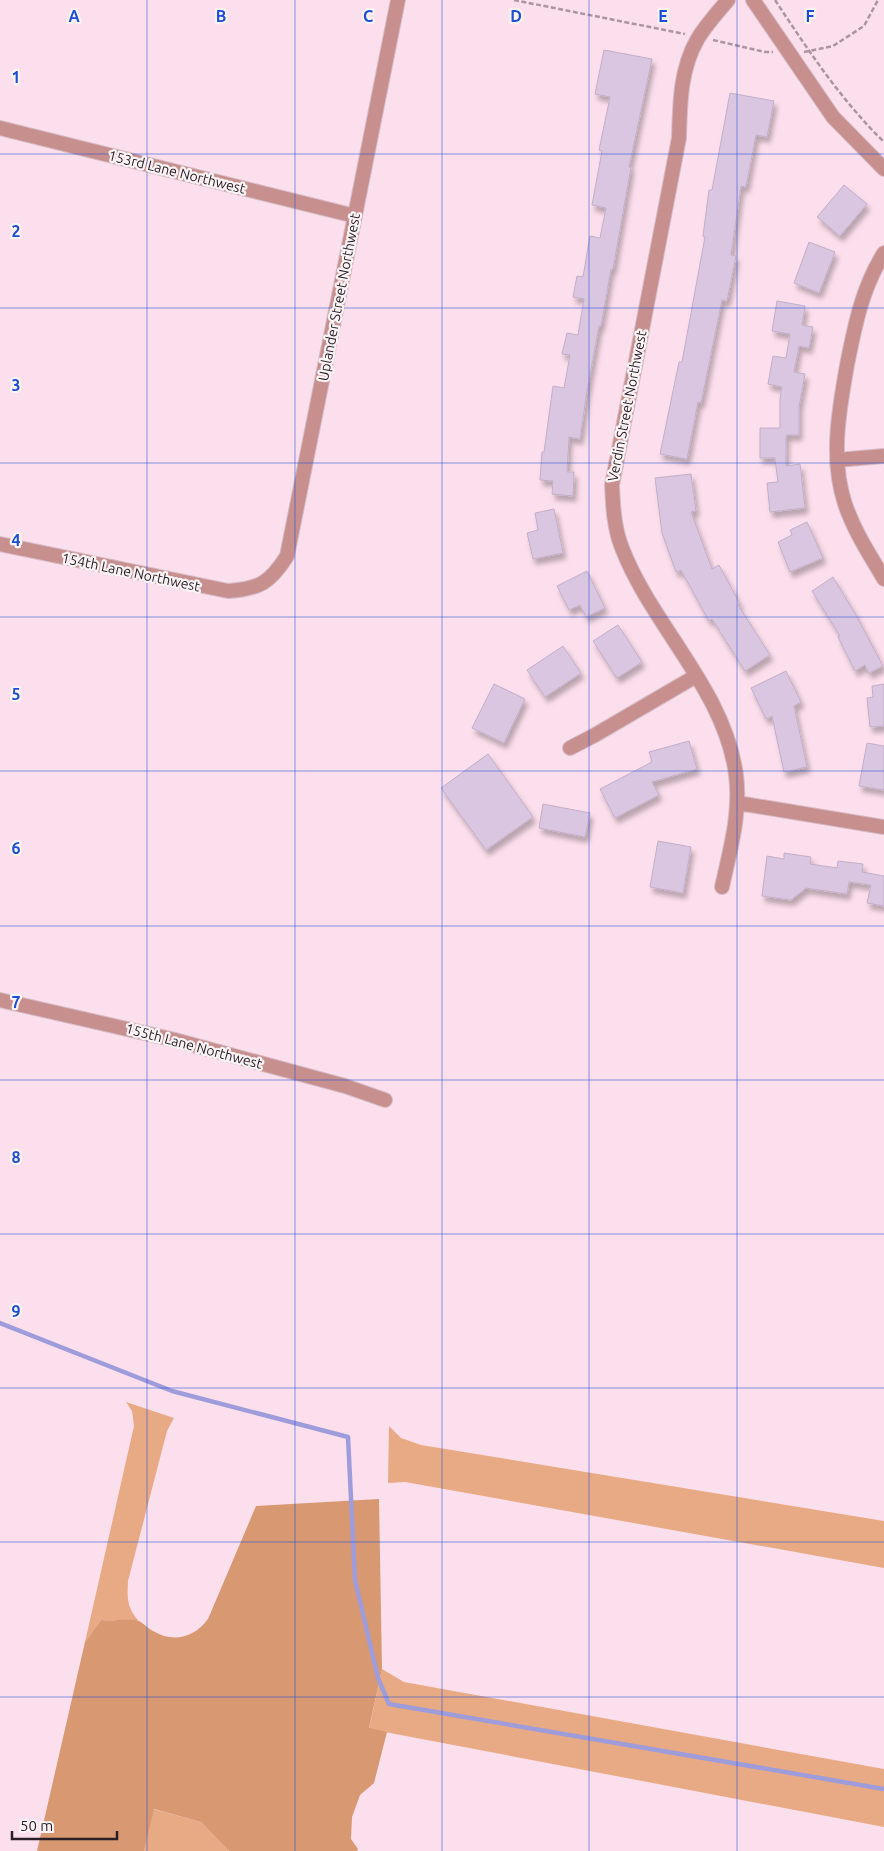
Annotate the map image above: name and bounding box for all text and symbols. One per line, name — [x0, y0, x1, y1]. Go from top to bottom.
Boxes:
text: A — [68, 7, 80, 25]
text: B — [216, 7, 226, 25]
text: C — [363, 7, 373, 25]
text: D — [510, 7, 522, 25]
text: E — [658, 7, 668, 25]
text: F — [806, 7, 815, 25]
text: 1 — [11, 68, 21, 86]
street label: 153rd Lane Northwest — [107, 147, 248, 197]
street label: Uplander Street Northwest — [315, 211, 363, 382]
text: 2 — [11, 222, 21, 240]
street label: Verdin Street Northwest — [604, 329, 650, 483]
text: 3 — [11, 376, 21, 394]
text: 4 — [11, 531, 21, 549]
street label: 154th Lane Northwest — [60, 550, 202, 595]
text: 5 — [11, 685, 21, 703]
text: 6 — [11, 839, 21, 857]
text: 7 — [11, 993, 21, 1011]
street label: 155th Lane Northwest — [124, 1020, 265, 1072]
text: 8 — [11, 1148, 21, 1166]
text: 9 — [11, 1302, 21, 1320]
scale bar — [12, 1808, 118, 1840]
text: 50 m — [20, 1817, 53, 1834]

